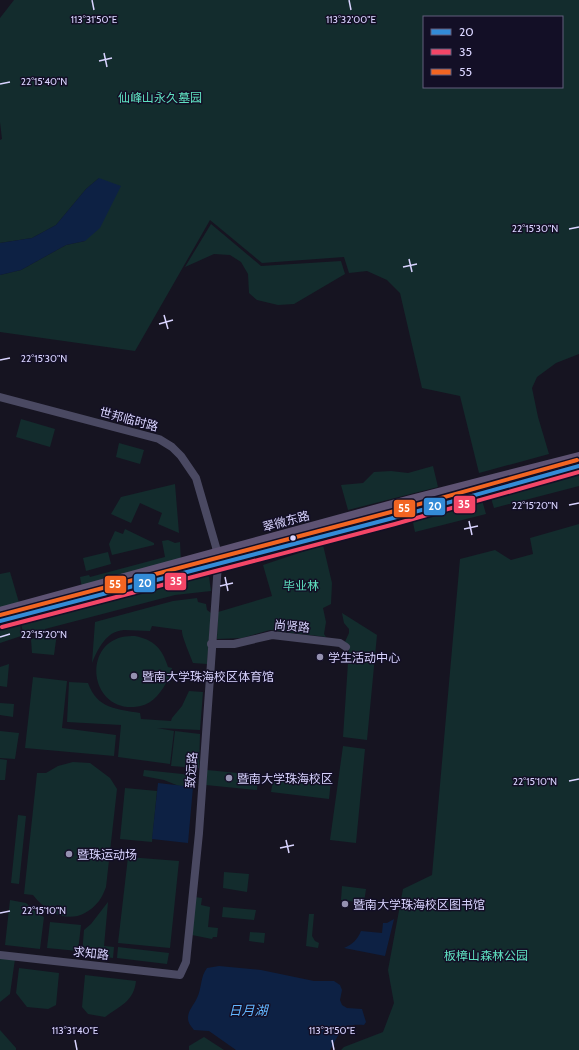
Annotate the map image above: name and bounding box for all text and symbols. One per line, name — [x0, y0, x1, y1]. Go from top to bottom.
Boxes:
text: 113°31'50"E — [71, 13, 118, 26]
text: 113°32'00"E — [326, 13, 376, 26]
legend — [423, 16, 563, 88]
text: 20 — [459, 24, 474, 39]
text: 35 — [459, 44, 472, 59]
text: 55 — [459, 64, 472, 79]
text: 22°15'40"N — [21, 75, 67, 88]
park label: 仙峰山永久墓园 — [118, 90, 202, 105]
text: 22°15'30"N — [512, 222, 558, 235]
text: 22°15'30"N — [21, 352, 67, 365]
street label: 世邦临时路 — [98, 404, 160, 434]
line badge: 35 — [453, 495, 476, 514]
line badge: 20 — [423, 497, 446, 516]
text: 35 — [458, 497, 470, 511]
line badge: 55 — [393, 499, 416, 518]
text: 20 — [428, 499, 442, 513]
text: 22°15'20"N — [512, 499, 558, 512]
text: 55 — [398, 501, 410, 515]
street label: 翠微东路 — [261, 508, 311, 534]
unlabelled marker — [288, 533, 298, 543]
line badge: 35 — [164, 572, 187, 591]
line badge: 20 — [133, 573, 156, 593]
text: 35 — [170, 574, 182, 588]
line badge: 55 — [104, 575, 127, 594]
text: 20 — [138, 576, 152, 590]
text: 55 — [109, 577, 121, 591]
park label: 毕业林 — [283, 578, 319, 593]
street label: 尚贤路 — [273, 617, 311, 635]
text: 22°15'20"N — [21, 628, 67, 641]
place label: 学生活动中心 — [328, 650, 400, 665]
marker: 学生活动中心 — [315, 652, 325, 662]
place label: 暨南大学珠海校区体育馆 — [142, 669, 274, 684]
marker: 暨南大学珠海校区体育馆 — [129, 671, 139, 681]
street label: 致远路 — [182, 752, 200, 788]
place label: 暨南大学珠海校区 — [237, 771, 333, 786]
marker: 暨南大学珠海校区 — [224, 773, 234, 783]
text: 22°15'10"N — [513, 775, 557, 788]
place label: 暨珠运动场 — [77, 847, 137, 862]
marker: 暨珠运动场 — [64, 849, 74, 859]
place label: 暨南大学珠海校区图书馆 — [353, 897, 485, 912]
marker: 暨南大学珠海校区图书馆 — [340, 899, 350, 909]
text: 22°15'10"N — [22, 904, 66, 917]
street label: 求知路 — [72, 944, 110, 962]
park label: 板樟山森林公园 — [444, 948, 528, 963]
water label: 日月湖 — [228, 1002, 269, 1018]
text: 113°31'40"E — [52, 1024, 99, 1037]
text: 113°31'50"E — [309, 1024, 356, 1037]

